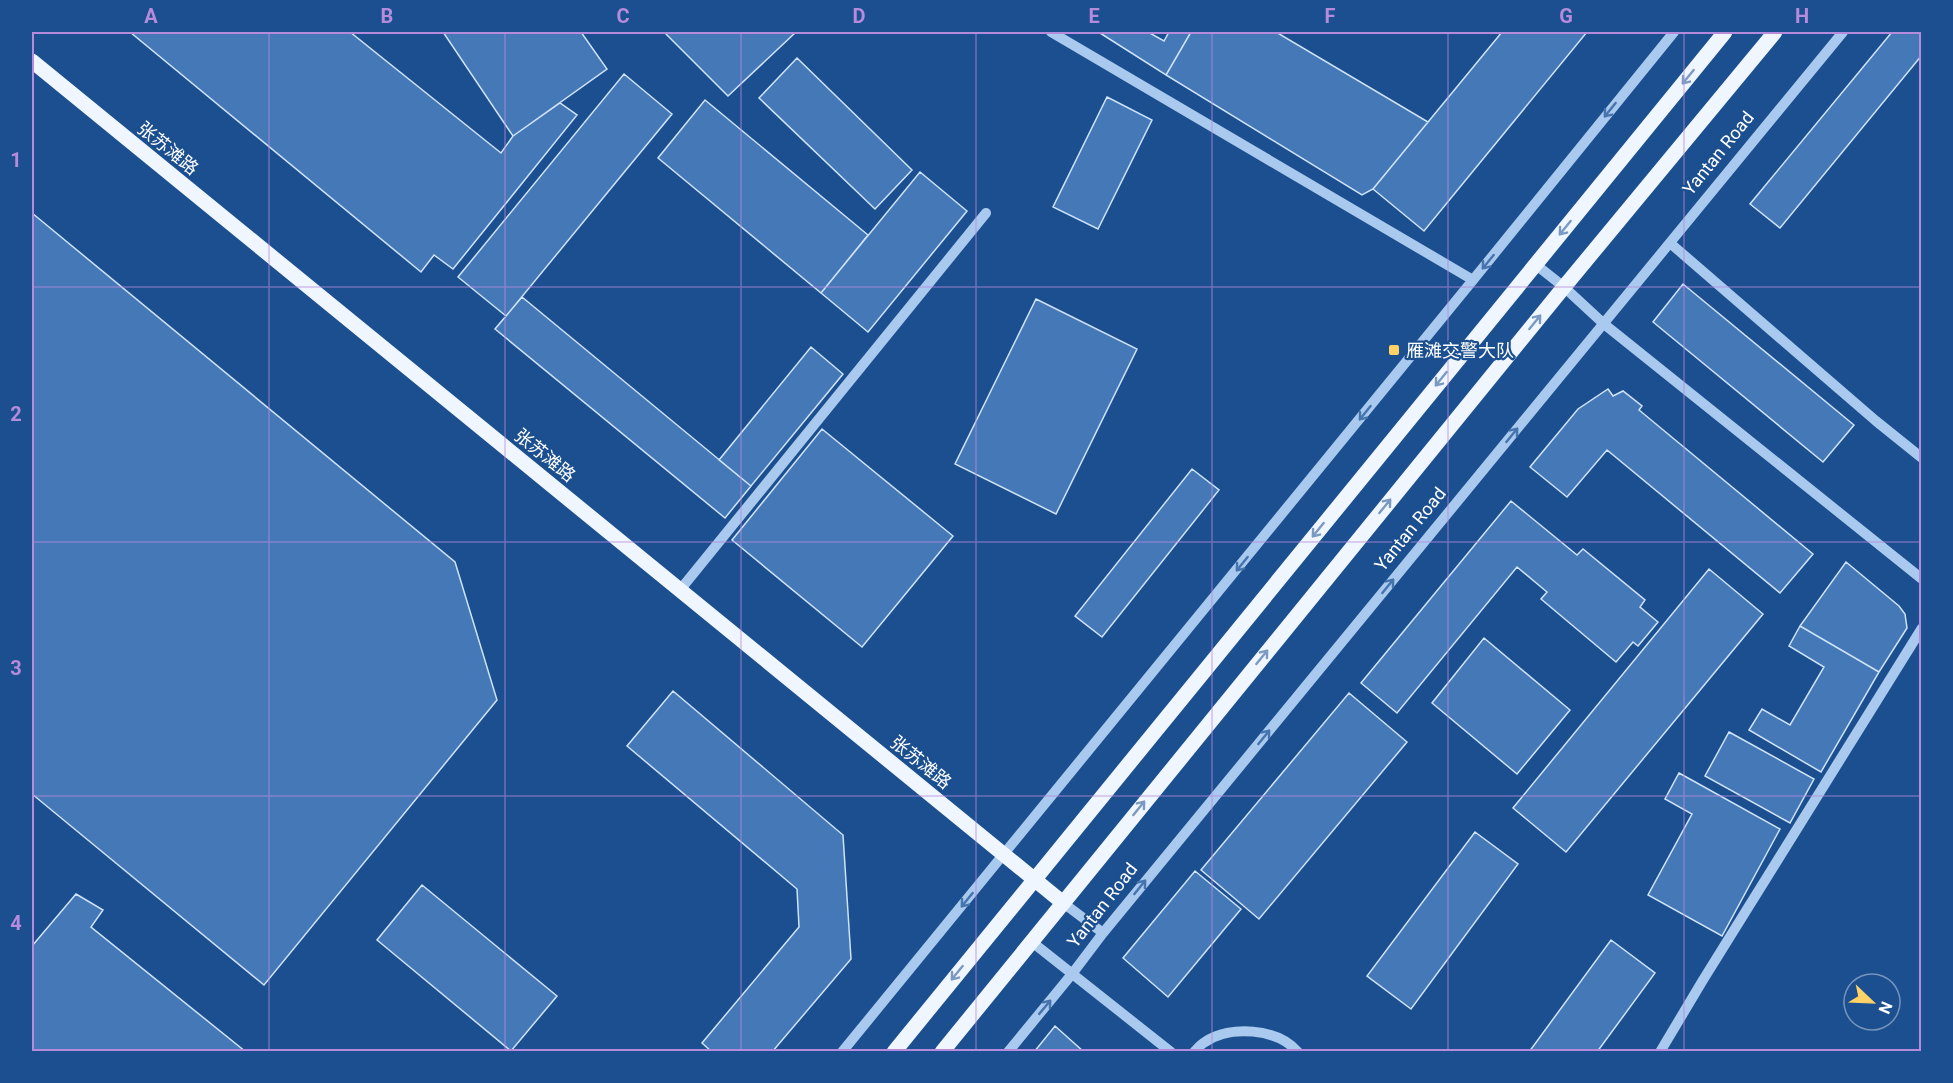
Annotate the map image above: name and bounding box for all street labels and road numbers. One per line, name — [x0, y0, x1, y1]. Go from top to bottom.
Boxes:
street label: Yantan Road — [1678, 107, 1758, 199]
street label: 张苏滩路 — [133, 117, 203, 179]
street label: 张苏滩路 — [510, 424, 580, 486]
street label: Yantan Road — [1370, 483, 1450, 575]
street label: 张苏滩路 — [886, 731, 956, 793]
street label: Yantan Road — [1063, 859, 1141, 951]

